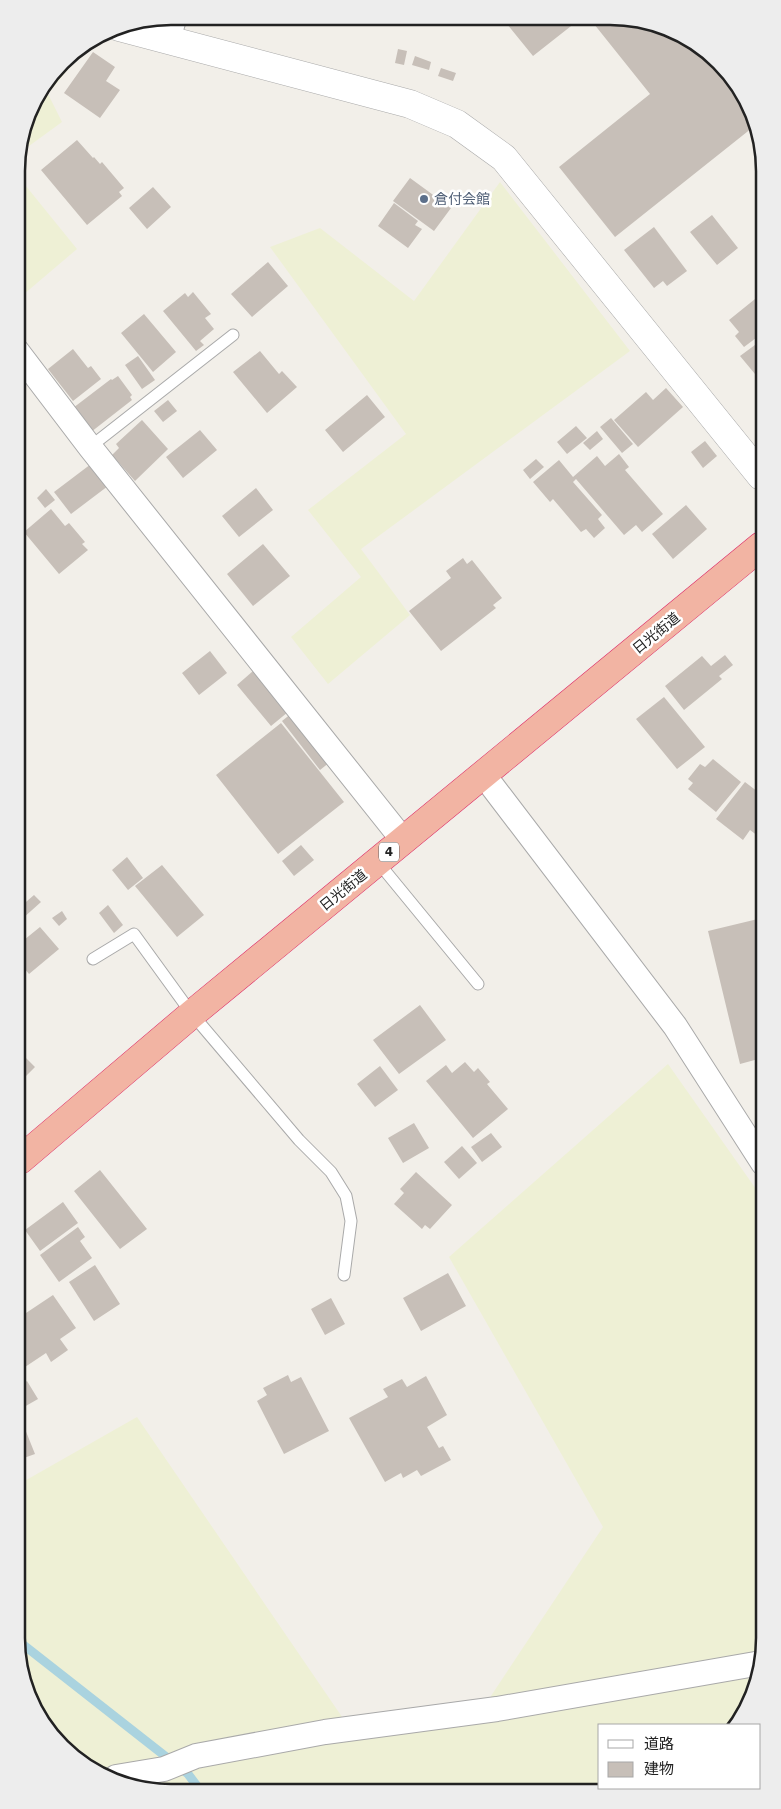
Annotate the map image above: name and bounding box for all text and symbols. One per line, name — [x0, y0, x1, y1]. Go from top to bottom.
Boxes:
place label: 倉付会館 — [434, 191, 490, 207]
marker: 倉付会館 — [418, 193, 430, 205]
street label: 日光街道 — [629, 609, 683, 657]
road number: 4 — [379, 842, 399, 862]
street label: 日光街道 — [316, 866, 370, 914]
legend — [598, 1724, 761, 1789]
text: 道路 — [644, 1735, 674, 1753]
text: 建物 — [644, 1760, 674, 1778]

